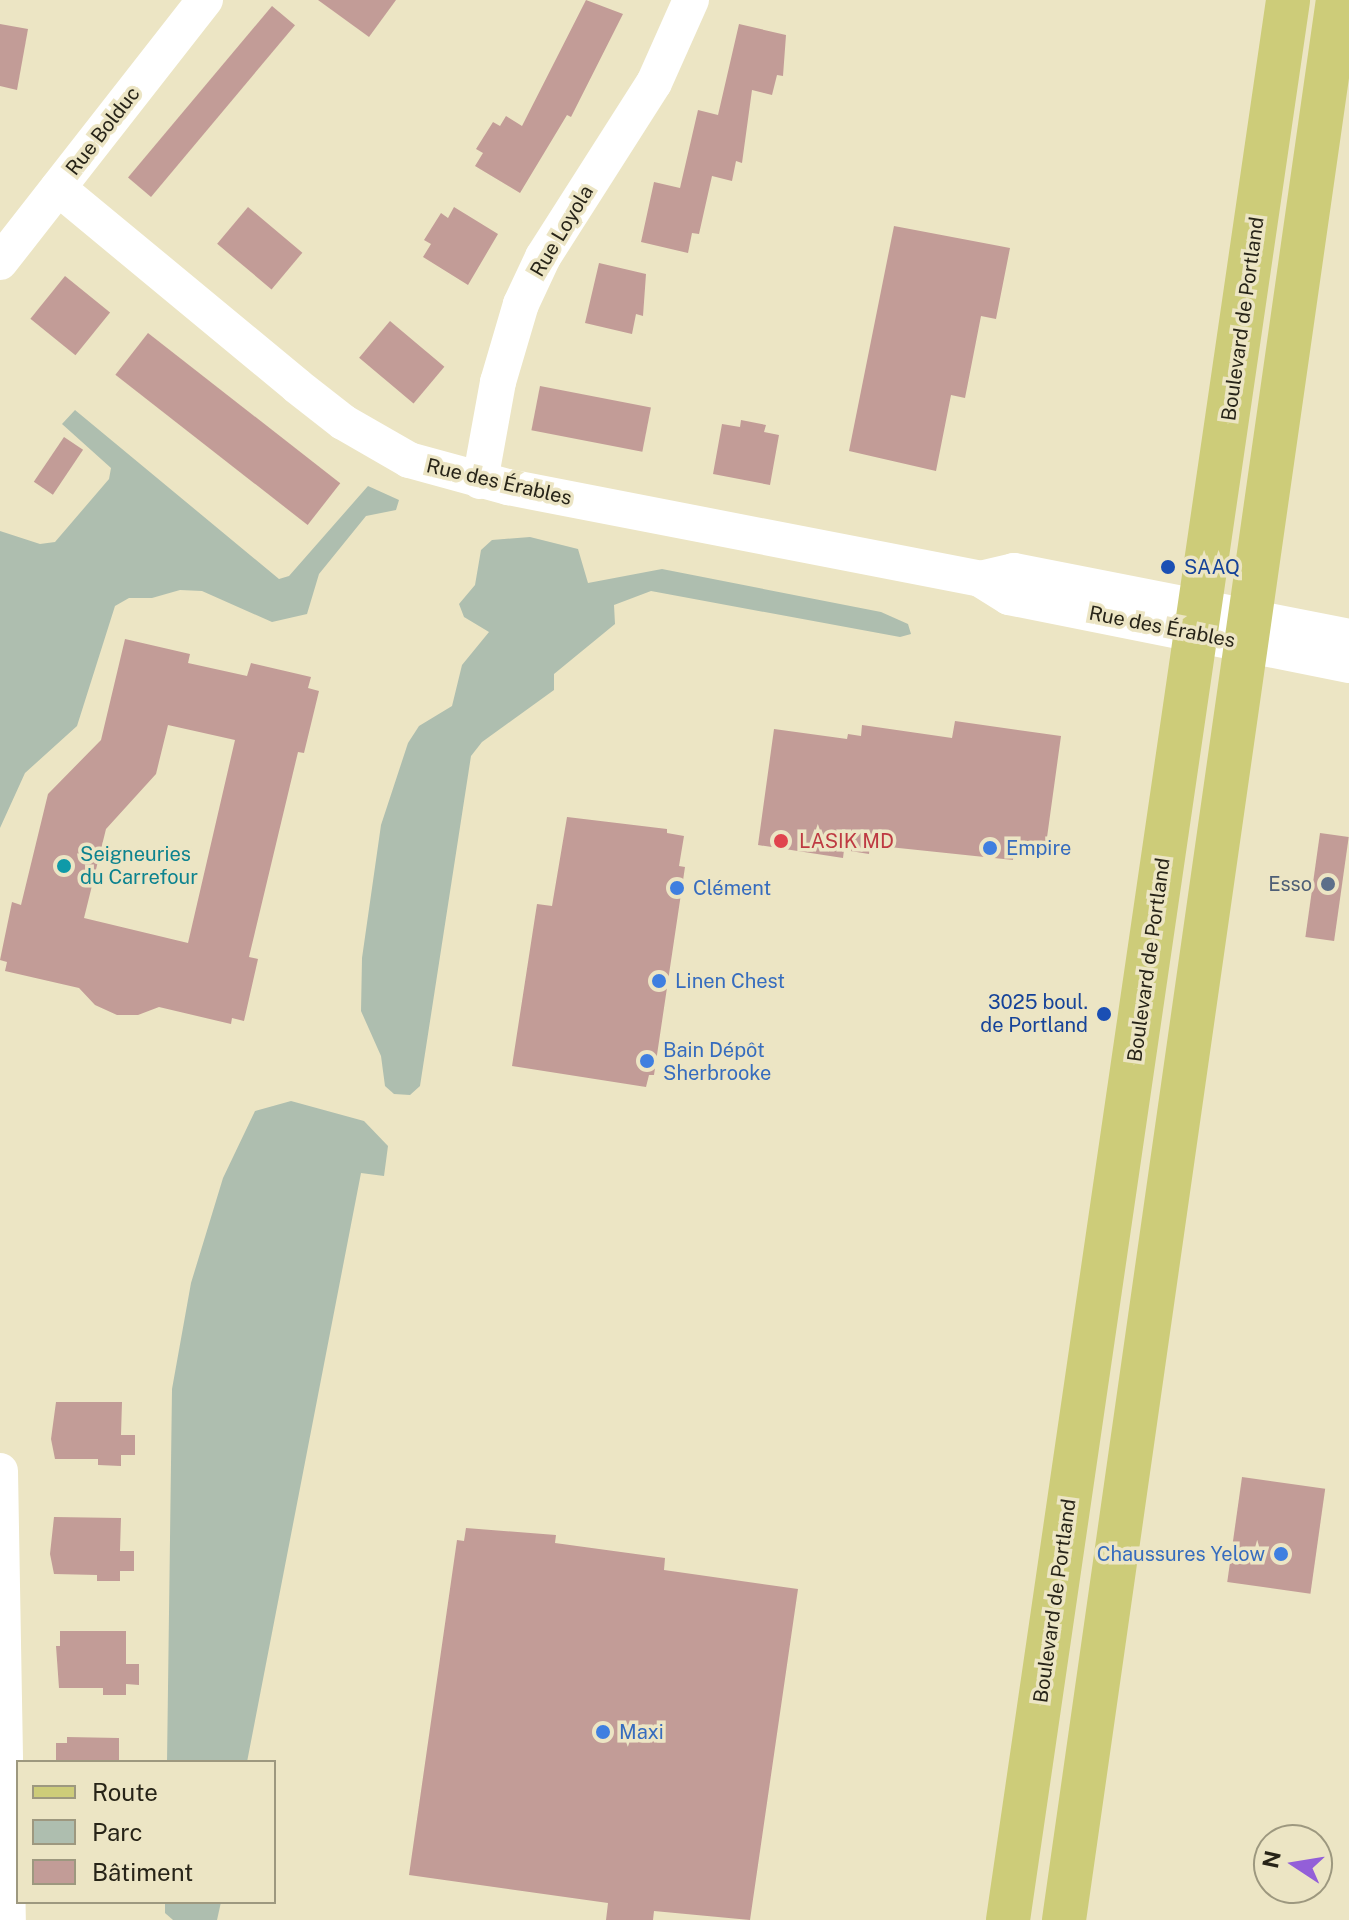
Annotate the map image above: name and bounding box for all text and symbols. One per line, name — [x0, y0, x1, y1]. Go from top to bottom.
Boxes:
street label: Rue Bolduc — [61, 82, 145, 180]
street label: Rue Loyola — [525, 181, 599, 281]
street label: Boulevard de Portland — [1217, 215, 1269, 423]
street label: Rue des Érables — [424, 454, 574, 510]
place label: SAAQ — [1184, 555, 1240, 579]
marker: SAAQ — [1159, 558, 1177, 576]
street label: Rue des Érables — [1087, 601, 1237, 653]
place label: LASIK MD — [799, 829, 894, 853]
marker: LASIK MD — [770, 830, 792, 852]
place label: Empire — [1006, 836, 1071, 860]
marker: Empire — [981, 839, 999, 857]
place label: Seigneuries du Carrefour — [80, 842, 198, 889]
street label: Boulevard de Portland — [1123, 856, 1175, 1064]
marker: Seigneuries du Carrefour — [55, 857, 73, 875]
place label: Esso — [1268, 872, 1312, 896]
marker: Esso — [1319, 875, 1337, 893]
place label: Clément — [693, 876, 771, 900]
marker: Clément — [668, 879, 686, 897]
place label: Linen Chest — [675, 969, 785, 993]
marker: Linen Chest — [650, 972, 668, 990]
place label: 3025 boul. de Portland — [980, 990, 1088, 1037]
marker: 3025 boul. de Portland — [1095, 1005, 1113, 1023]
place label: Bain Dépôt Sherbrooke — [663, 1038, 771, 1085]
marker: Bain Dépôt Sherbrooke — [638, 1052, 656, 1070]
street label: Boulevard de Portland — [1029, 1497, 1081, 1705]
place label: Chaussures Yelow — [1097, 1542, 1265, 1566]
marker: Chaussures Yelow — [1272, 1545, 1290, 1563]
place label: Maxi — [619, 1720, 664, 1744]
marker: Maxi — [594, 1723, 612, 1741]
legend — [16, 1760, 276, 1904]
text: Route — [92, 1778, 158, 1806]
text: Parc — [92, 1818, 143, 1846]
north arrow — [1253, 1824, 1333, 1904]
text: N — [1257, 1848, 1286, 1871]
text: Bâtiment — [92, 1858, 193, 1886]

